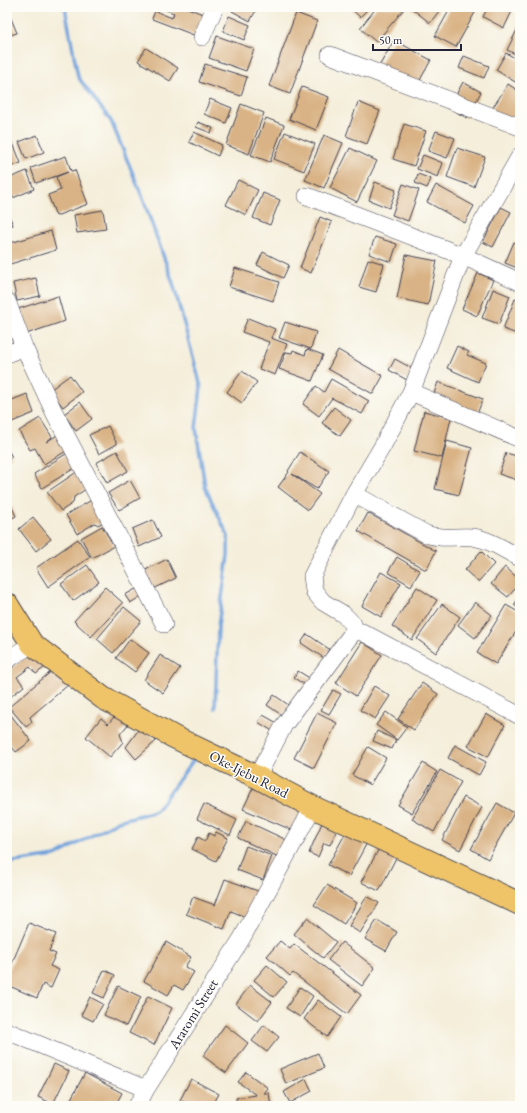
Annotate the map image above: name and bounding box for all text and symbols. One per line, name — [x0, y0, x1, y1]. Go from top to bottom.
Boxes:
scale bar — [373, 26, 461, 52]
text: 50 m — [379, 32, 403, 48]
street label: Oke-Ijebu Road — [206, 746, 292, 802]
street label: Araromi Street — [164, 975, 222, 1053]

